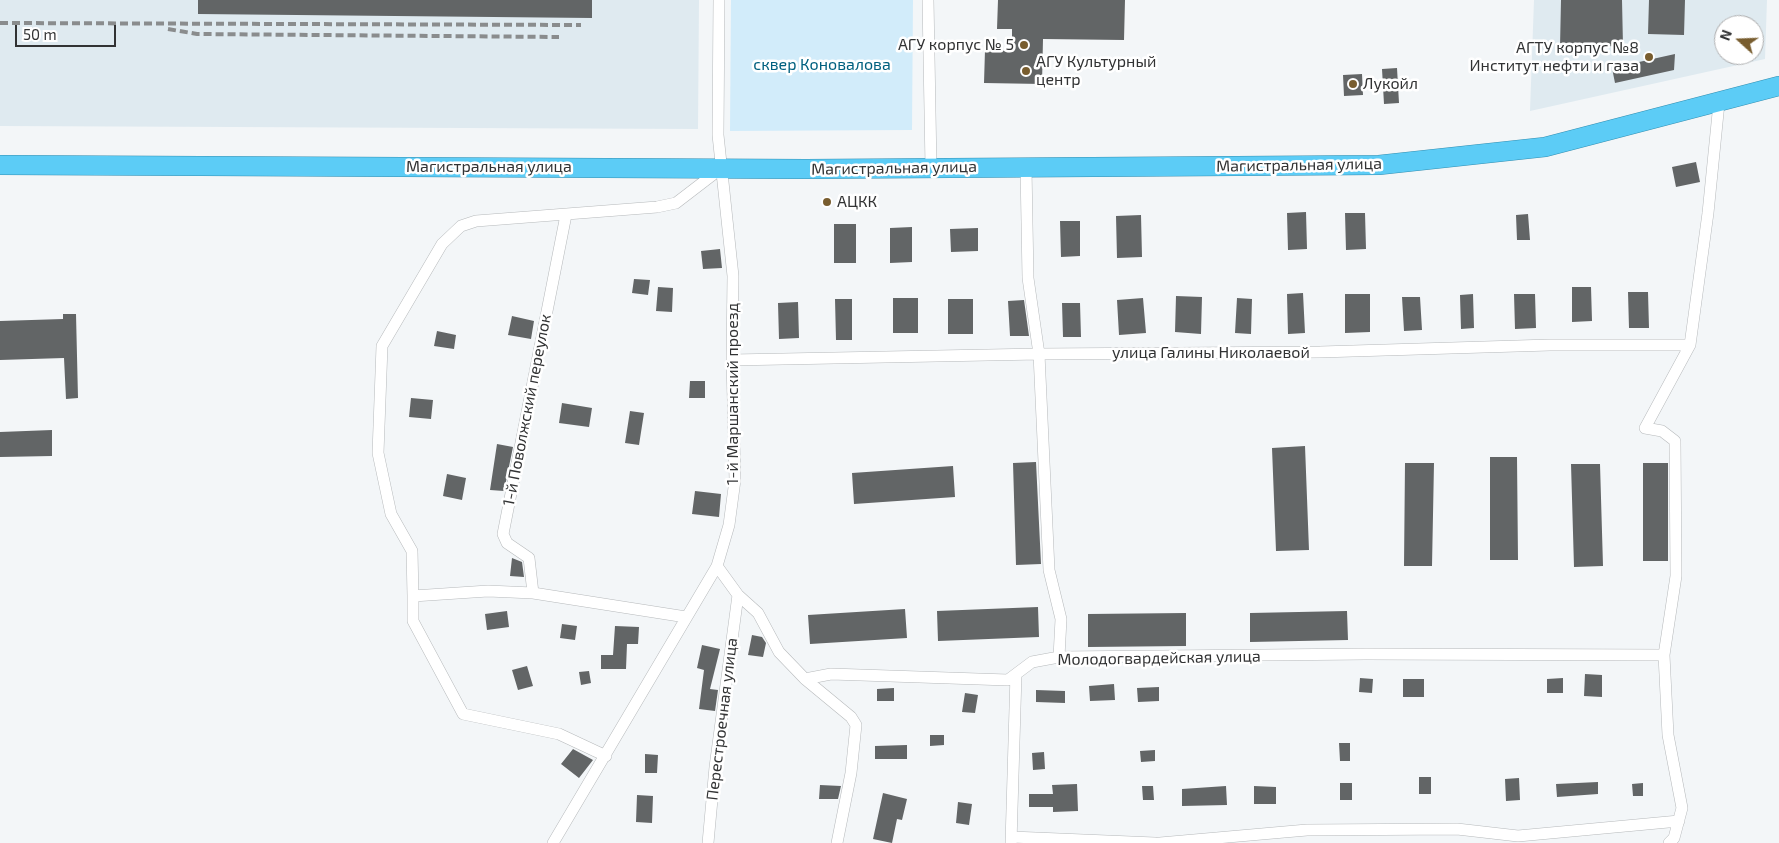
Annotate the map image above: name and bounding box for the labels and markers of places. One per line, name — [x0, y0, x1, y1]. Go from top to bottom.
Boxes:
place label: АГУ корпус № 5 — [898, 35, 1014, 55]
place label: АГТУ корпус №8 Институт нефти и газа — [1470, 38, 1639, 76]
marker: АГУ корпус № 5 — [1018, 39, 1030, 51]
marker: АГТУ корпус №8 Институт нефти и газа — [1643, 51, 1655, 63]
place label: АГУ Культурный центр — [1036, 52, 1156, 90]
marker: АГУ Культурный центр — [1020, 65, 1032, 77]
place label: Лукойл — [1363, 74, 1418, 94]
marker: Лукойл — [1347, 78, 1359, 90]
place label: АЦКК — [837, 192, 877, 212]
marker: АЦКК — [821, 196, 833, 208]

